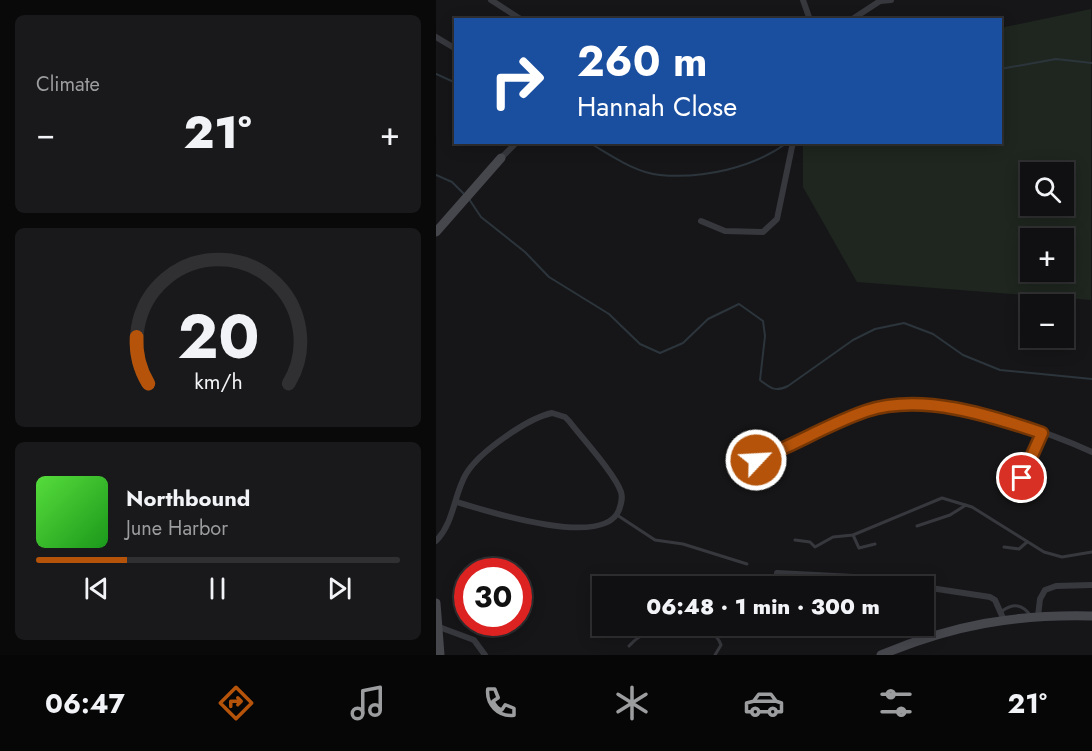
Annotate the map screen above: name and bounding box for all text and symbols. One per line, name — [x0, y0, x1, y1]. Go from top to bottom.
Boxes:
text: 260 m — [577, 31, 708, 92]
icon: right — [478, 42, 556, 120]
text: Climate — [36, 70, 100, 99]
text: Hannah Close — [577, 87, 737, 126]
text: 21° — [184, 100, 252, 165]
text: − — [36, 110, 55, 157]
text: + — [380, 110, 400, 157]
map controls — [1020, 162, 1074, 348]
button: search — [1020, 162, 1074, 216]
button: + — [1020, 228, 1074, 282]
text: 20 — [177, 292, 259, 382]
button: − — [1020, 294, 1074, 348]
text: km/h — [194, 367, 242, 398]
position arrow — [724, 428, 788, 492]
pin — [996, 452, 1047, 503]
icon: arrive — [1005, 461, 1038, 494]
text: Northbound — [126, 482, 250, 514]
text: June Harbor — [126, 514, 228, 543]
speed limit sign: 30 — [454, 558, 532, 636]
icon: previous — [80, 572, 113, 605]
icon: pause — [201, 572, 234, 605]
icon: next — [323, 572, 356, 605]
text: 06:48 · 1 min · 300 m — [646, 590, 880, 622]
icon: directions — [215, 682, 257, 724]
icon: music — [347, 682, 389, 724]
icon: phone — [479, 682, 521, 724]
icon: climate — [611, 682, 653, 724]
icon: car — [743, 682, 785, 724]
icon: filters — [875, 682, 917, 724]
text: 06:47 — [45, 684, 125, 723]
text: 21° — [1007, 684, 1047, 723]

